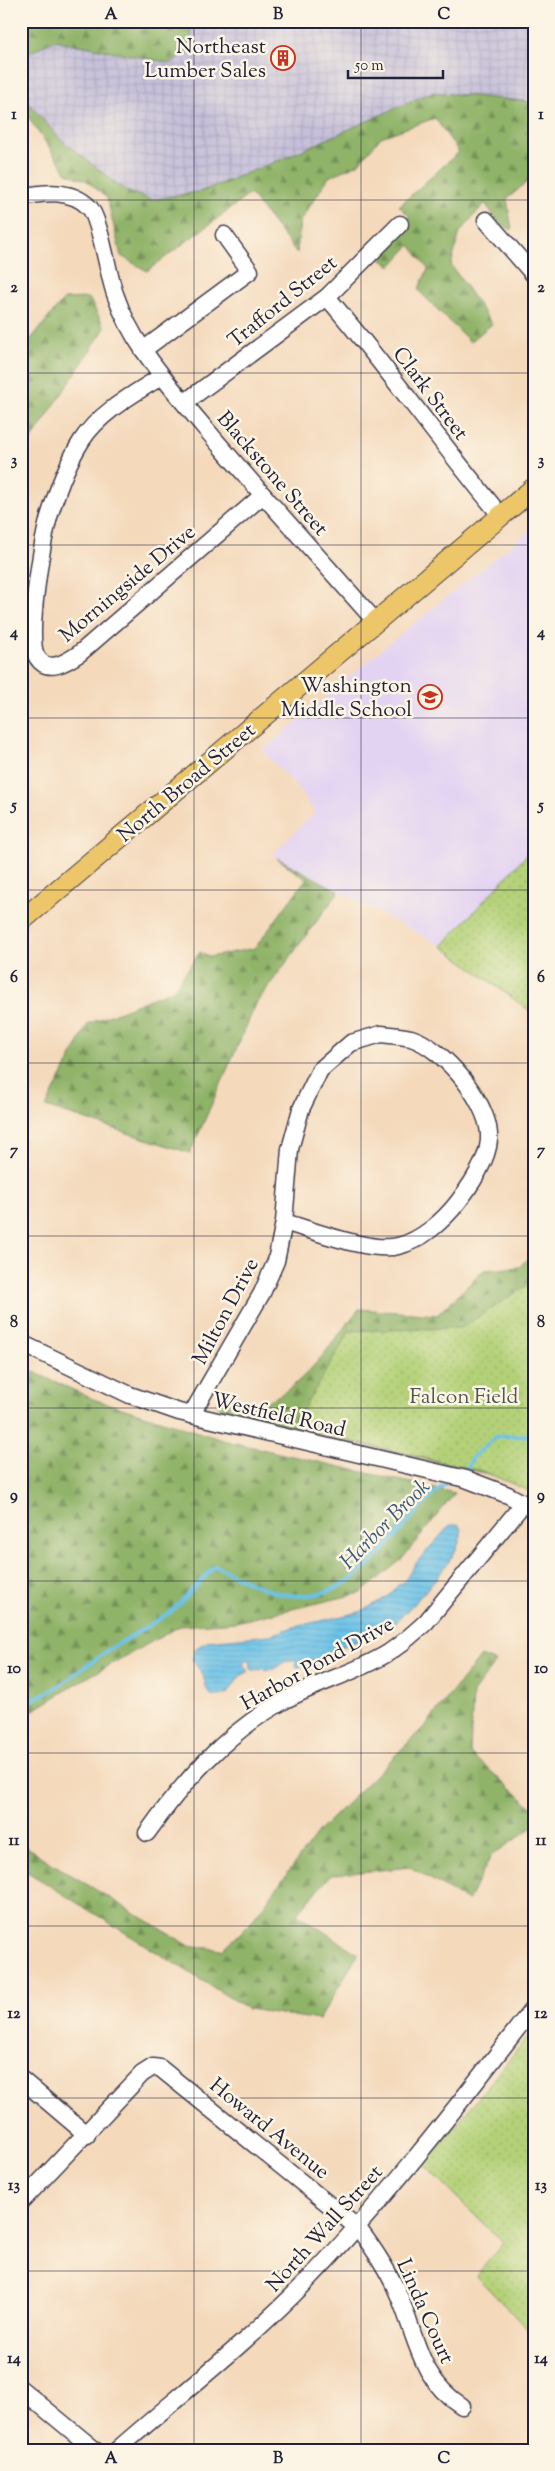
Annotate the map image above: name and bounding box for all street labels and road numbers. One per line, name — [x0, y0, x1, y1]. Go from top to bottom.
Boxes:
street label: Trafford Street — [222, 249, 344, 356]
street label: Clark Street — [384, 341, 475, 447]
street label: Blackstone Street — [209, 405, 334, 543]
street label: Morningside Drive — [54, 518, 203, 651]
street label: North Broad Street — [112, 717, 263, 850]
street label: Milton Drive — [186, 1253, 267, 1371]
street label: Westfield Road — [209, 1386, 349, 1446]
street label: Harbor Pond Drive — [236, 1610, 400, 1719]
street label: Howard Avenue — [202, 2072, 335, 2187]
street label: North Wall Street — [260, 2159, 391, 2300]
street label: Linda Court — [388, 2255, 461, 2369]

